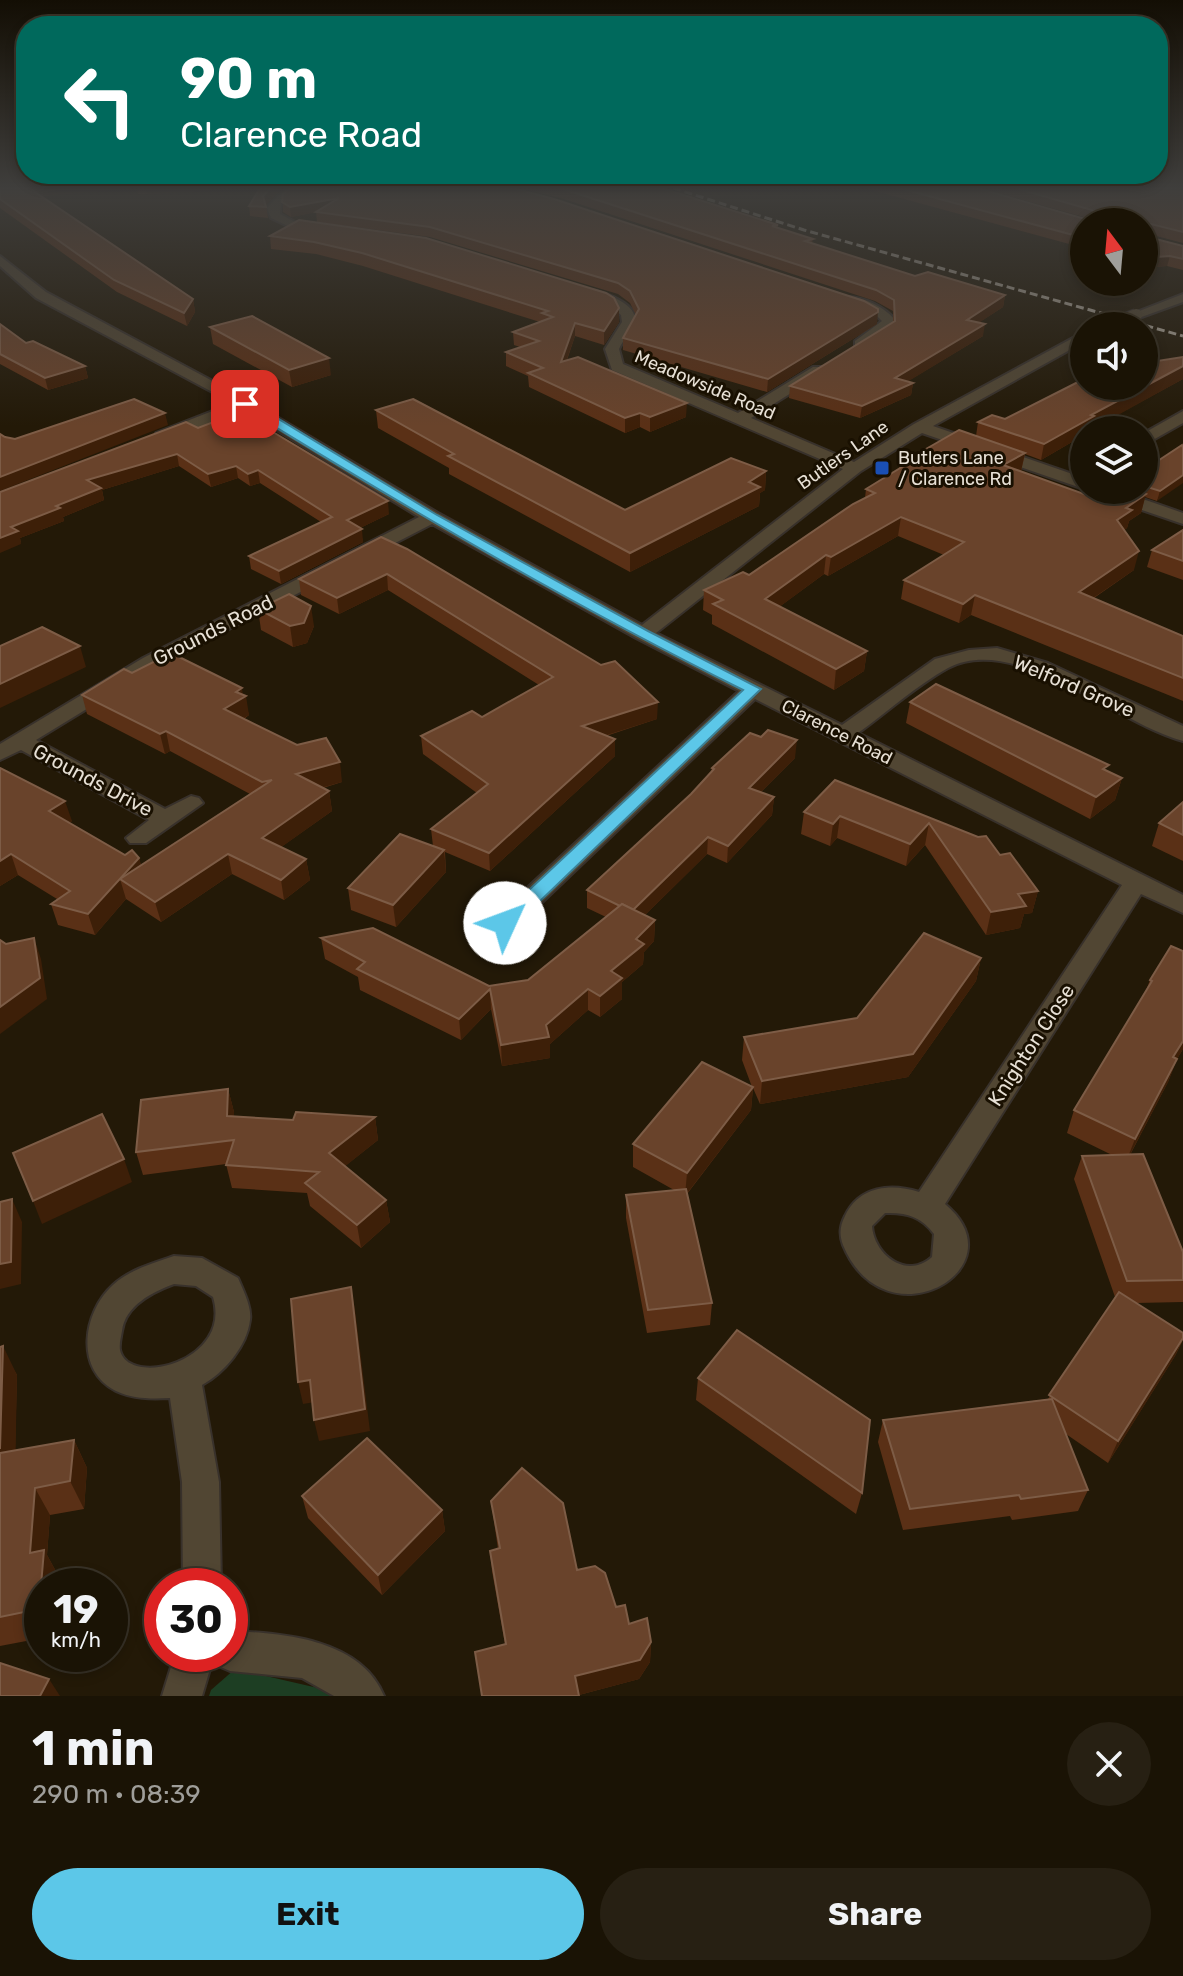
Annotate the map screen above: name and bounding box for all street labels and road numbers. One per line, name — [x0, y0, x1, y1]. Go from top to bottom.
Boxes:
street label: Meadowside Road — [631, 345, 779, 425]
street label: Butlers Lane — [793, 416, 893, 494]
street label: Grounds Road — [149, 590, 277, 670]
street label: Welford Grove — [1010, 650, 1138, 722]
street label: Clarence Road — [778, 695, 896, 769]
street label: Grounds Drive — [29, 738, 157, 822]
street label: Knighton Close — [983, 980, 1079, 1110]

